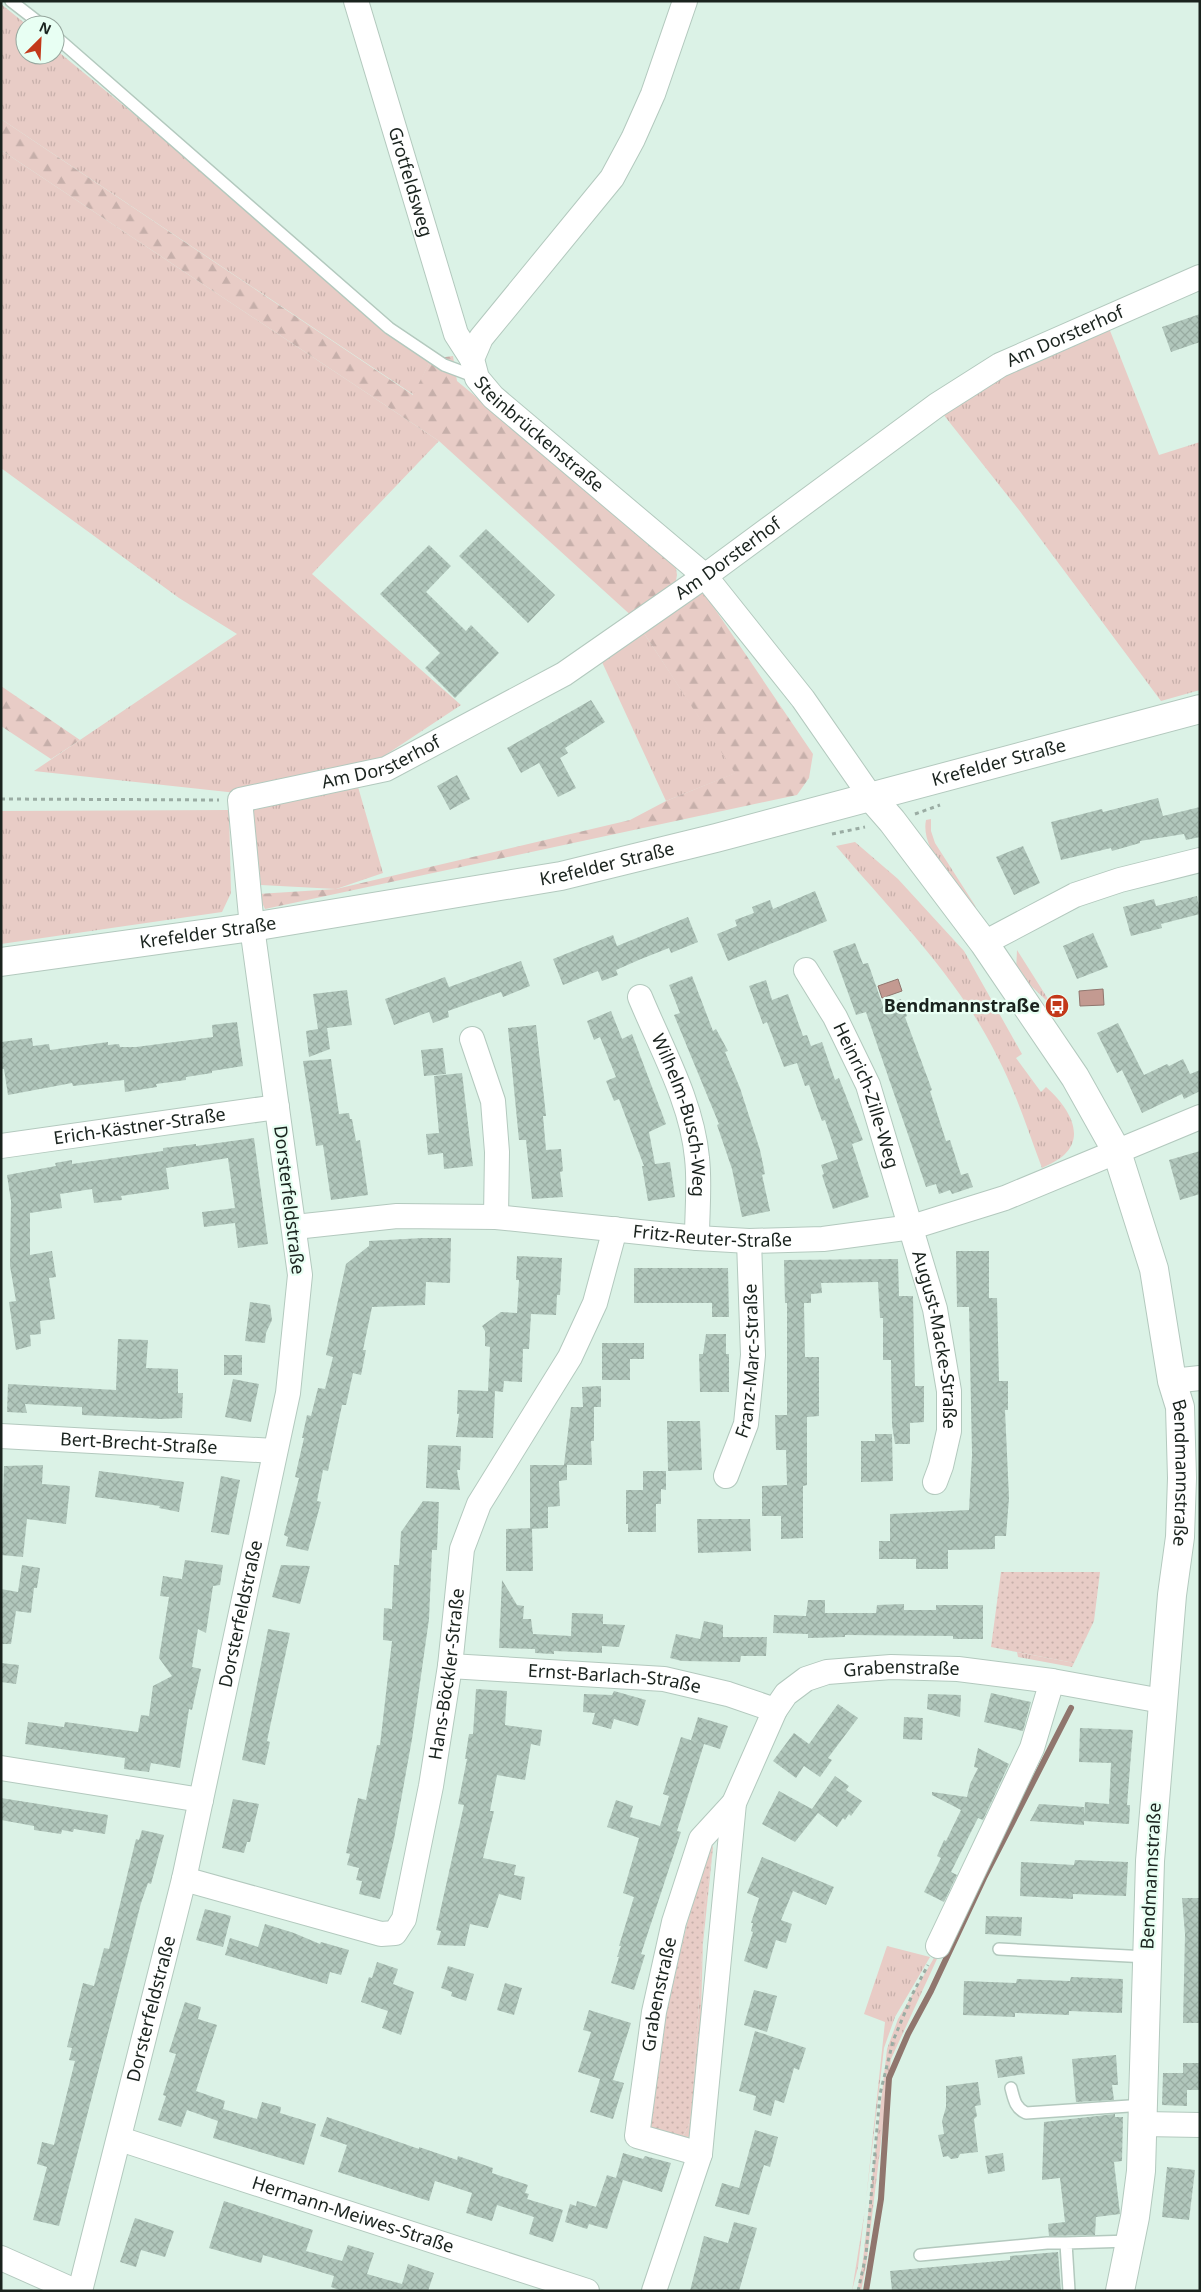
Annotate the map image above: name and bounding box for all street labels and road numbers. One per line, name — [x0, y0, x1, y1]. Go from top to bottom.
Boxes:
street label: Grotfeldsweg — [383, 124, 439, 240]
street label: Am Dorsterhof — [1002, 299, 1128, 372]
street label: Steinbrückenstraße — [469, 371, 610, 497]
street label: Am Dorsterhof — [670, 511, 786, 604]
street label: Am Dorsterhof — [319, 729, 445, 793]
street label: Krefelder Straße — [929, 732, 1068, 791]
street label: Krefelder Straße — [538, 836, 677, 890]
street label: Krefelder Straße — [138, 910, 278, 954]
street label: Heinrich-Zille-Weg — [828, 1018, 905, 1171]
street label: Wilhelm-Busch-Weg — [647, 1029, 711, 1197]
street label: Erich-Kästner-Straße — [52, 1101, 227, 1149]
street label: Dorsterfeldstraße — [269, 1124, 311, 1276]
street label: Fritz-Reuter-Straße — [632, 1218, 792, 1252]
street label: August-Macke-Straße — [907, 1247, 962, 1429]
street label: Franz-Marc-Straße — [729, 1283, 764, 1441]
street label: Bendmannstraße — [1167, 1396, 1195, 1548]
street label: Bert-Brecht-Straße — [59, 1426, 218, 1459]
street label: Dorsterfeldstraße — [212, 1538, 267, 1690]
street label: Hans-Böckler-Straße — [422, 1587, 469, 1761]
street label: Grabenstraße — [842, 1654, 960, 1682]
street label: Ernst-Barlach-Straße — [527, 1658, 704, 1698]
street label: Bendmannstraße — [1134, 1802, 1166, 1950]
street label: Dorsterfeldstraße — [120, 1933, 180, 2084]
street label: Grabenstraße — [636, 1934, 681, 2053]
street label: Hermann-Meiwes-Straße — [249, 2170, 457, 2258]

